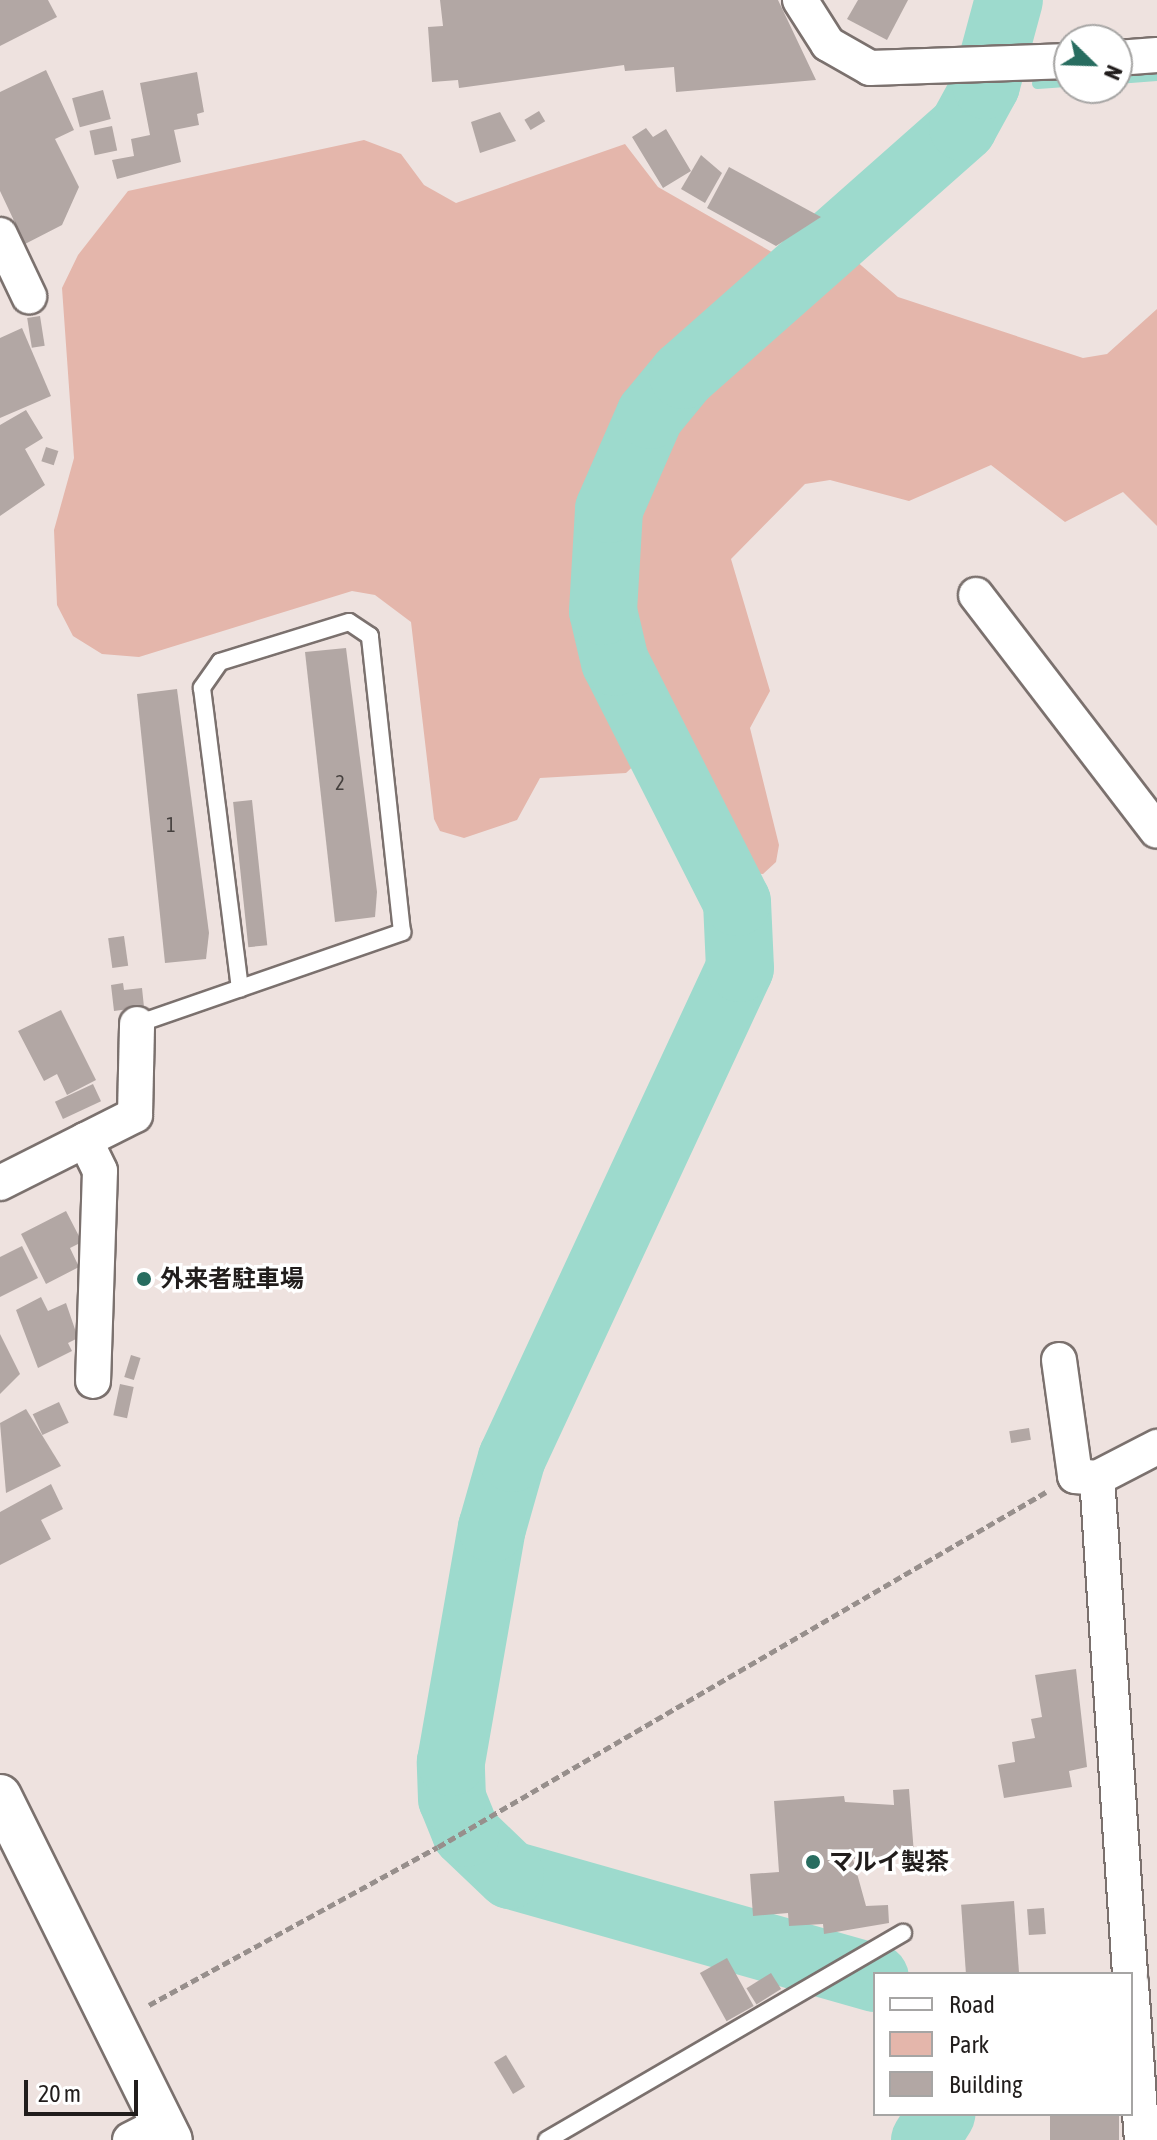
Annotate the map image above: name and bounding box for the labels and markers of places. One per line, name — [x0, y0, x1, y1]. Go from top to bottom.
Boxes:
place label: 外来者駐車場 — [160, 1265, 304, 1293]
marker: 外来者駐車場 — [135, 1270, 153, 1288]
place label: マルイ製茶 — [829, 1848, 949, 1876]
marker: マルイ製茶 — [804, 1853, 822, 1871]

